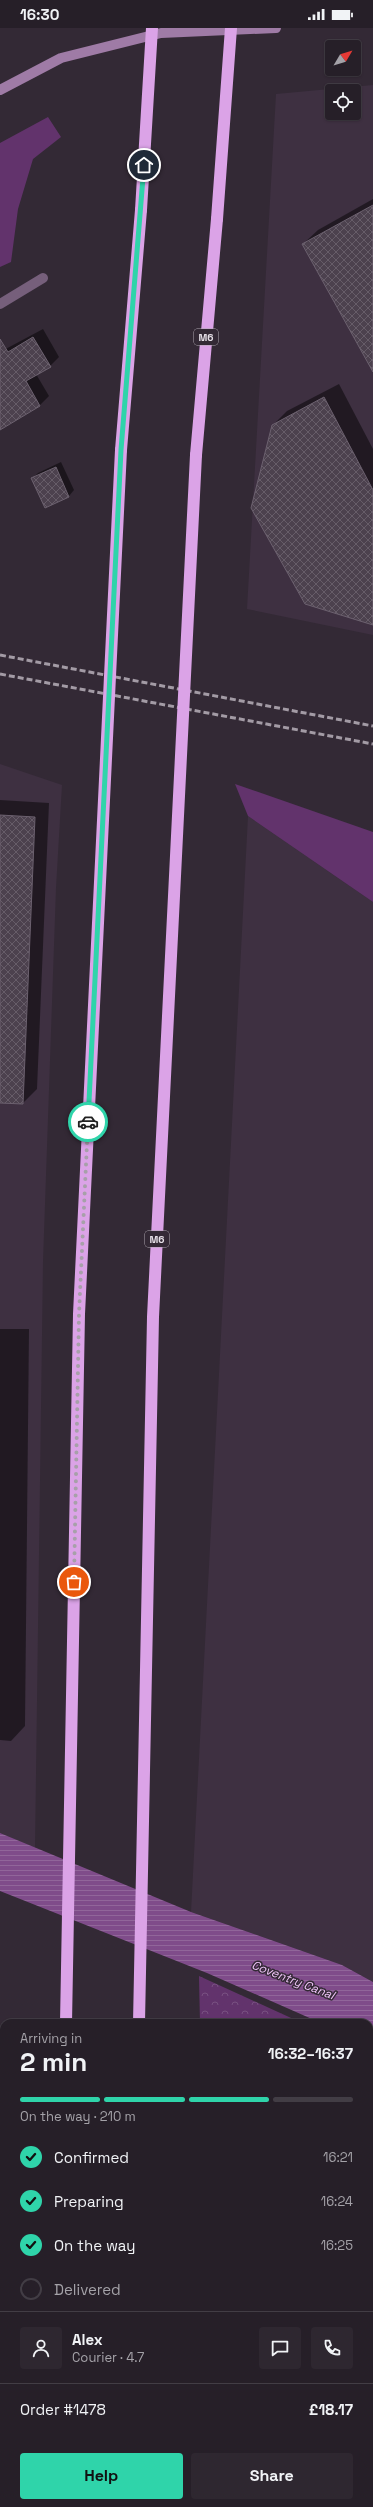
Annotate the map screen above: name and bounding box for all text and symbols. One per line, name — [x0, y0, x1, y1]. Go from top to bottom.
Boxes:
text: 16:30 — [20, 5, 59, 24]
north arrow — [325, 40, 361, 76]
map controls — [325, 40, 361, 120]
button: locate — [325, 84, 361, 120]
pin — [127, 148, 161, 182]
icon: home — [133, 154, 155, 176]
road number: M6 — [194, 329, 218, 345]
courier — [68, 1102, 108, 1142]
icon: car — [77, 1111, 99, 1133]
road number: M6 — [145, 1231, 169, 1247]
pin — [57, 1565, 91, 1599]
icon: bag — [63, 1571, 85, 1593]
water label: Coventry Canal — [249, 1957, 339, 2004]
text: Arriving in — [20, 2030, 82, 2047]
text: 16:32–16:37 — [268, 2044, 353, 2063]
text: 2 min — [20, 2045, 87, 2079]
text: On the way · 210 m — [20, 2108, 136, 2125]
icon: check — [20, 2146, 42, 2168]
text: Confirmed — [54, 2148, 129, 2167]
text: 16:21 — [323, 2149, 353, 2166]
icon: check — [20, 2190, 42, 2212]
text: Preparing — [54, 2192, 124, 2211]
text: 16:24 — [321, 2193, 353, 2210]
icon: check — [20, 2234, 42, 2256]
text: On the way — [54, 2236, 135, 2255]
text: 16:25 — [321, 2237, 353, 2254]
text: Delivered — [54, 2280, 121, 2299]
button: person — [20, 2327, 62, 2369]
button: chat — [259, 2327, 301, 2369]
button: phone — [311, 2327, 353, 2369]
text: Alex — [72, 2330, 103, 2349]
text: Courier · 4.7 — [72, 2349, 144, 2366]
text: Order #1478 — [20, 2400, 106, 2419]
text: £18.17 — [309, 2400, 353, 2419]
button: Help — [20, 2453, 183, 2499]
button: Share — [191, 2453, 353, 2499]

